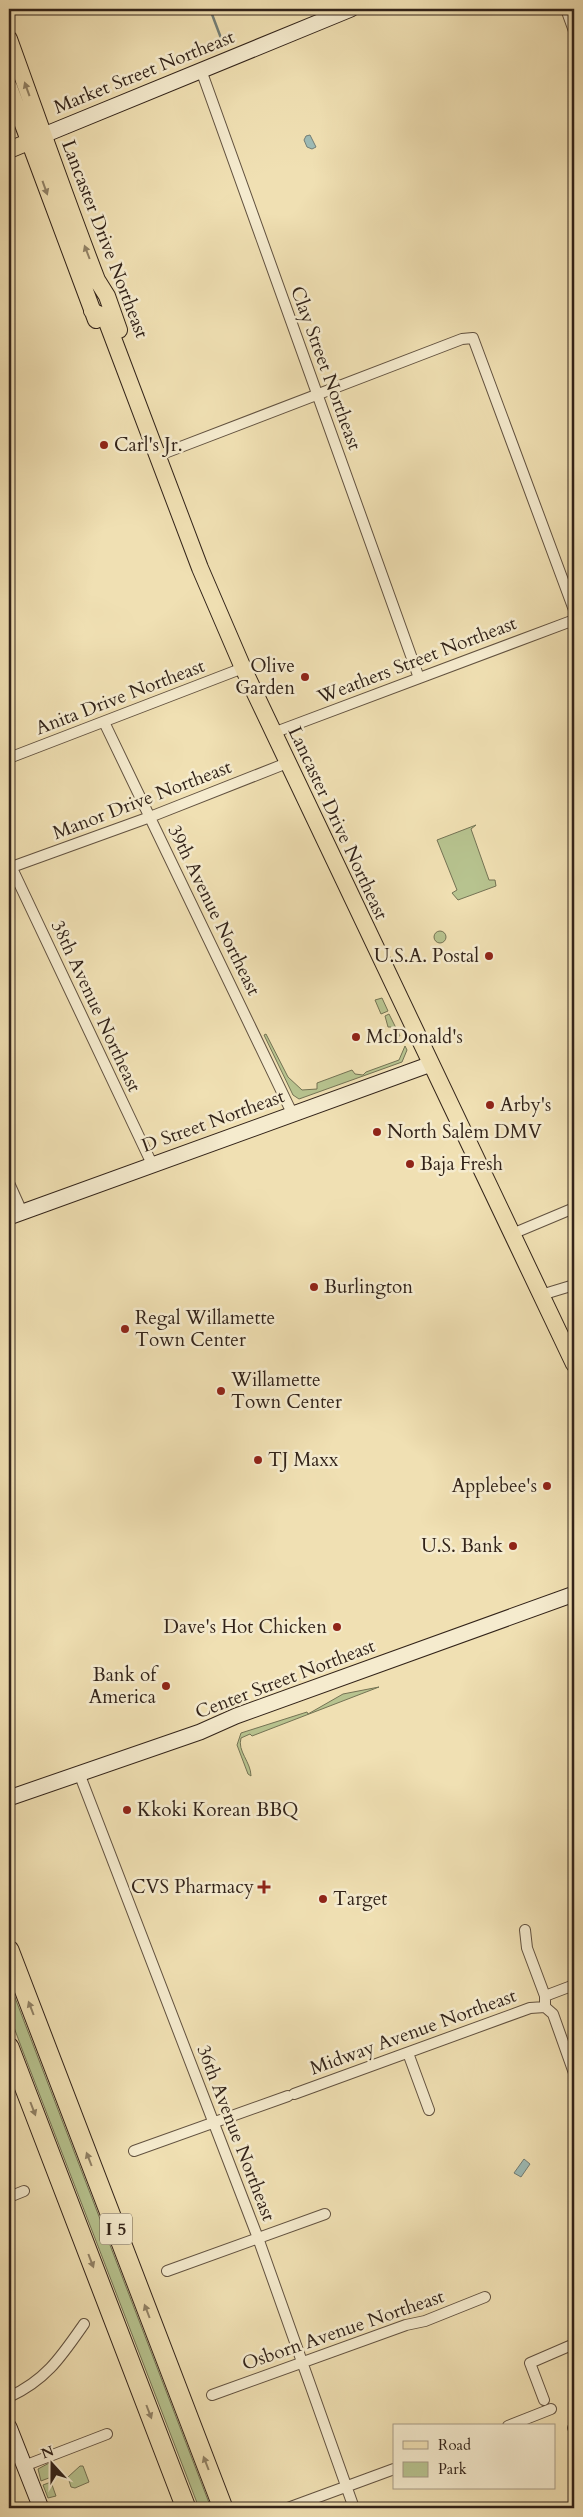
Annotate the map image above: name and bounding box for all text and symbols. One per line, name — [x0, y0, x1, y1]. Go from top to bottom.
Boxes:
street label: Market Street Northeast — [50, 24, 238, 120]
one-way arrow — [23, 81, 31, 96]
street label: Lancaster Drive Northeast — [55, 136, 155, 342]
one-way arrow — [42, 180, 49, 195]
one-way arrow — [82, 245, 90, 259]
street label: Clay Street Northeast — [284, 282, 368, 454]
place label: Carl's Jr. — [114, 432, 182, 458]
marker: Carl's Jr. — [98, 439, 110, 451]
street label: Weathers Street Northeast — [313, 610, 520, 710]
street label: Anita Drive Northeast — [32, 653, 208, 741]
place label: Olive Garden — [235, 653, 295, 701]
marker: Olive Garden — [299, 671, 311, 683]
street label: Lancaster Drive Northeast — [282, 722, 394, 924]
street label: Manor Drive Northeast — [49, 754, 235, 846]
street label: 39th Avenue Northeast — [161, 820, 267, 1000]
street label: 38th Avenue Northeast — [45, 916, 147, 1096]
place label: U.S.A. Postal — [374, 943, 479, 969]
marker: U.S.A. Postal — [483, 950, 495, 962]
place label: McDonald's — [366, 1024, 463, 1050]
marker: McDonald's — [350, 1031, 362, 1043]
street label: D Street Northeast — [138, 1083, 288, 1159]
place label: Arby's — [500, 1092, 551, 1118]
marker: Arby's — [484, 1099, 496, 1111]
place label: North Salem DMV — [387, 1119, 542, 1145]
marker: North Salem DMV — [371, 1126, 383, 1138]
place label: Baja Fresh — [420, 1151, 504, 1177]
marker: Baja Fresh — [404, 1158, 416, 1170]
place label: Burlington — [324, 1274, 413, 1300]
marker: Burlington — [308, 1281, 320, 1293]
place label: Regal Willamette Town Center — [135, 1305, 275, 1353]
marker: Regal Willamette Town Center — [119, 1323, 131, 1335]
place label: Willamette Town Center — [230, 1367, 342, 1415]
marker: Willamette Town Center — [215, 1385, 227, 1397]
place label: TJ Maxx — [268, 1447, 339, 1473]
marker: TJ Maxx — [252, 1454, 264, 1466]
place label: Applebee's — [452, 1473, 537, 1499]
marker: Applebee's — [541, 1480, 553, 1492]
place label: U.S. Bank — [421, 1533, 504, 1559]
marker: U.S. Bank — [507, 1540, 519, 1552]
place label: Dave's Hot Chicken — [164, 1614, 327, 1640]
marker: Dave's Hot Chicken — [331, 1621, 343, 1633]
street label: Center Street Northeast — [191, 1633, 379, 1725]
place label: Bank of America — [89, 1662, 159, 1710]
marker: Bank of America — [160, 1680, 172, 1692]
place label: Kkoki Korean BBQ — [137, 1797, 299, 1823]
marker: Kkoki Korean BBQ — [121, 1804, 133, 1816]
place label: CVS Pharmacy — [131, 1874, 254, 1900]
marker: CVS Pharmacy — [258, 1881, 270, 1893]
place label: Target — [333, 1886, 387, 1912]
marker: Target — [317, 1893, 329, 1905]
street label: Midway Avenue Northeast — [306, 1983, 520, 2081]
one-way arrow — [27, 2000, 34, 2015]
street label: 36th Avenue Northeast — [190, 2041, 282, 2225]
one-way arrow — [29, 2102, 37, 2116]
one-way arrow — [85, 2151, 93, 2166]
road number: I 5 — [100, 2214, 132, 2244]
one-way arrow — [88, 2253, 95, 2268]
street label: Osborn Avenue Northeast — [239, 2283, 447, 2377]
one-way arrow — [143, 2303, 151, 2318]
one-way arrow — [145, 2405, 153, 2420]
legend — [393, 2424, 556, 2490]
text: Road — [438, 2435, 471, 2455]
north arrow — [28, 2440, 78, 2490]
text: N — [38, 2441, 57, 2463]
one-way arrow — [202, 2455, 210, 2470]
text: Park — [438, 2459, 467, 2479]

